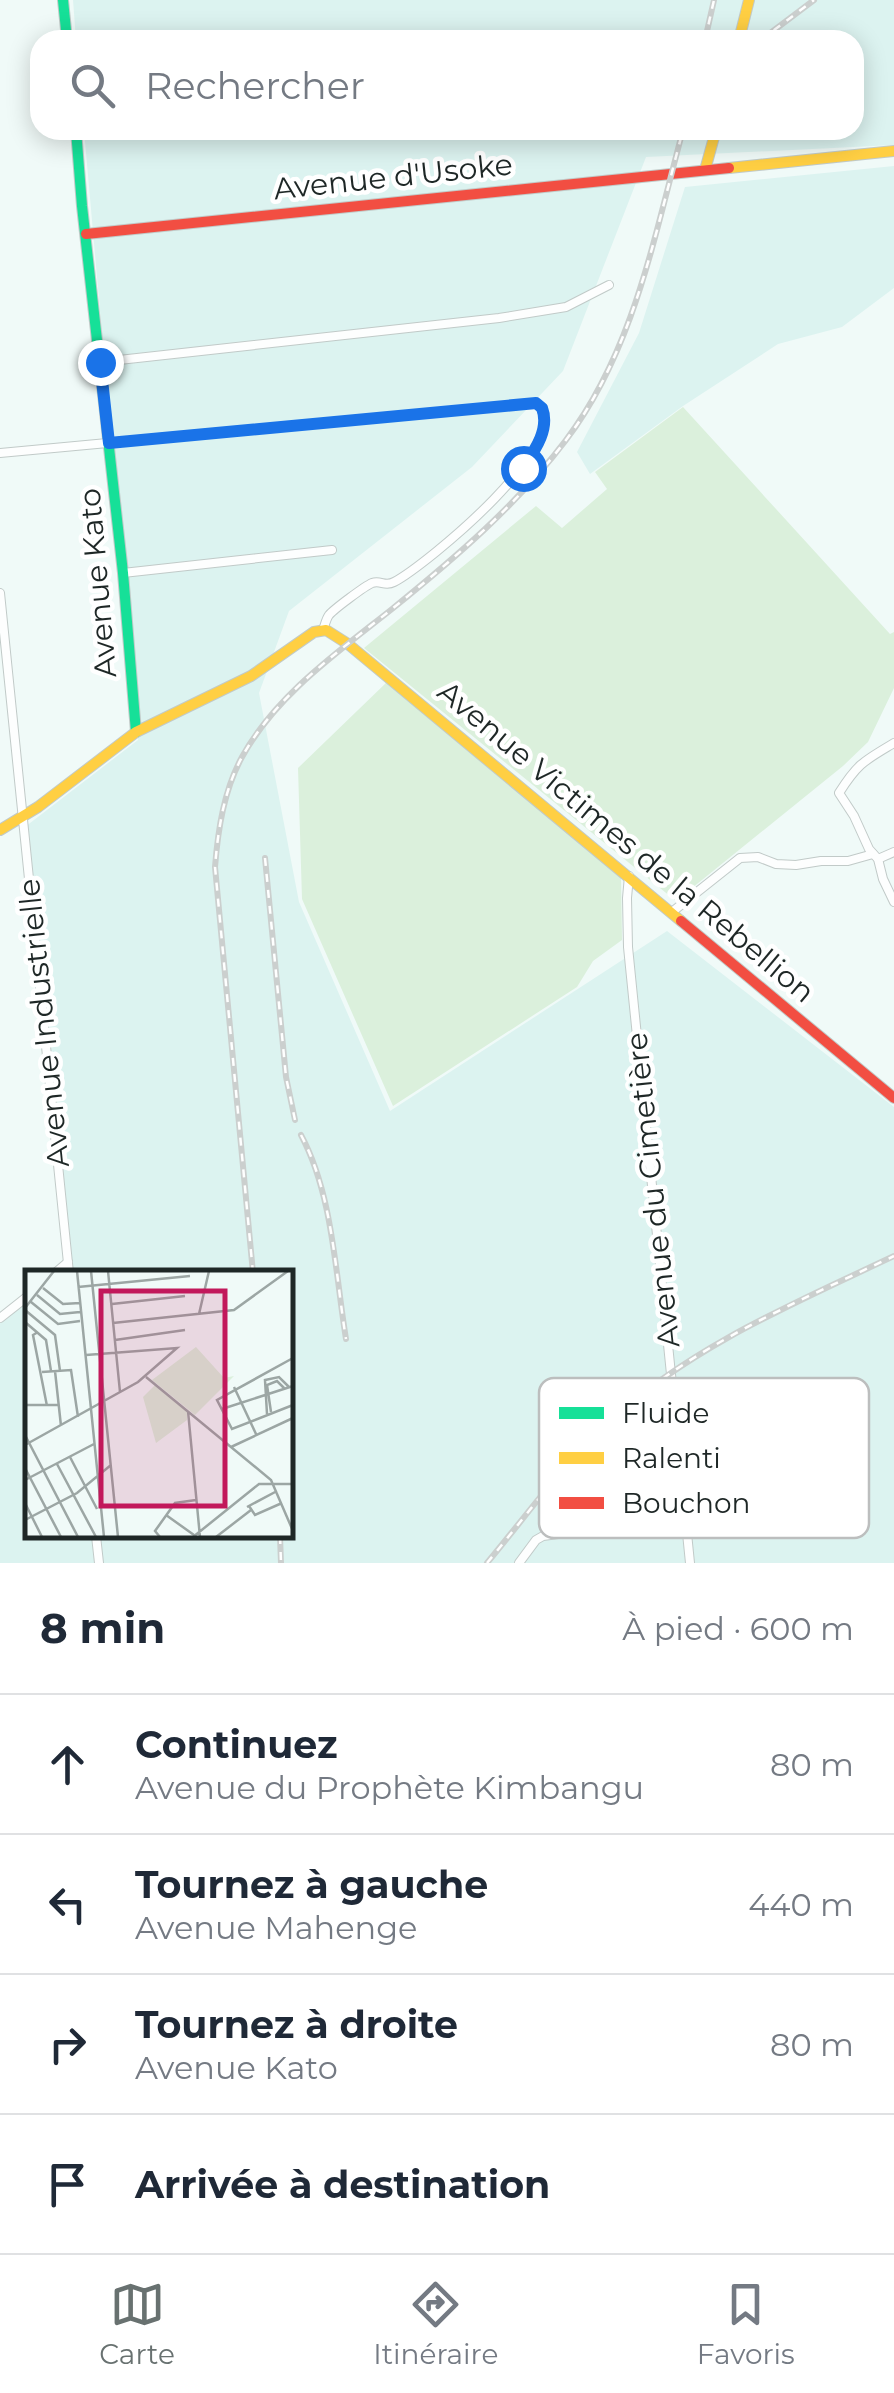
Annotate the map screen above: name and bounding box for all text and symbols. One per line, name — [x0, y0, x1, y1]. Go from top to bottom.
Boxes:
search box — [30, 30, 864, 140]
icon: search — [65, 58, 120, 113]
text: Rechercher — [145, 62, 365, 109]
street label: Avenue d'Usoke — [272, 146, 514, 207]
route end — [78, 340, 124, 386]
route start — [501, 446, 547, 492]
street label: Avenue Kato — [71, 487, 124, 679]
street label: Avenue Victimes de la Rebellion — [430, 673, 822, 1010]
street label: Avenue Industrielle — [10, 877, 77, 1169]
street label: Avenue du Cimetière — [618, 1031, 687, 1350]
inset map — [25, 1270, 292, 1538]
legend — [539, 1378, 869, 1538]
text: Fluide — [622, 1396, 710, 1430]
text: Ralenti — [622, 1441, 721, 1475]
text: Bouchon — [622, 1486, 750, 1520]
text: 8 min — [40, 1602, 165, 1654]
text: À pied · 600 m — [622, 1609, 854, 1648]
text: Continuez — [135, 1721, 338, 1768]
icon: ahead — [40, 1737, 95, 1792]
text: 80 m — [770, 1745, 854, 1784]
text: Avenue du Prophète Kimbangu — [135, 1768, 644, 1807]
text: Tournez à gauche — [135, 1861, 488, 1908]
icon: left — [40, 1877, 95, 1932]
text: 440 m — [748, 1885, 854, 1924]
text: Avenue Mahenge — [135, 1908, 417, 1947]
text: Tournez à droite — [135, 2001, 458, 2048]
icon: right — [40, 2017, 95, 2072]
text: 80 m — [770, 2025, 854, 2064]
text: Avenue Kato — [135, 2048, 338, 2087]
icon: arrive — [40, 2157, 95, 2212]
text: Arrivée à destination — [135, 2161, 550, 2208]
tab: Carte — [99, 2277, 175, 2371]
tab: Itinéraire — [373, 2277, 498, 2371]
tab: Favoris — [697, 2277, 795, 2371]

